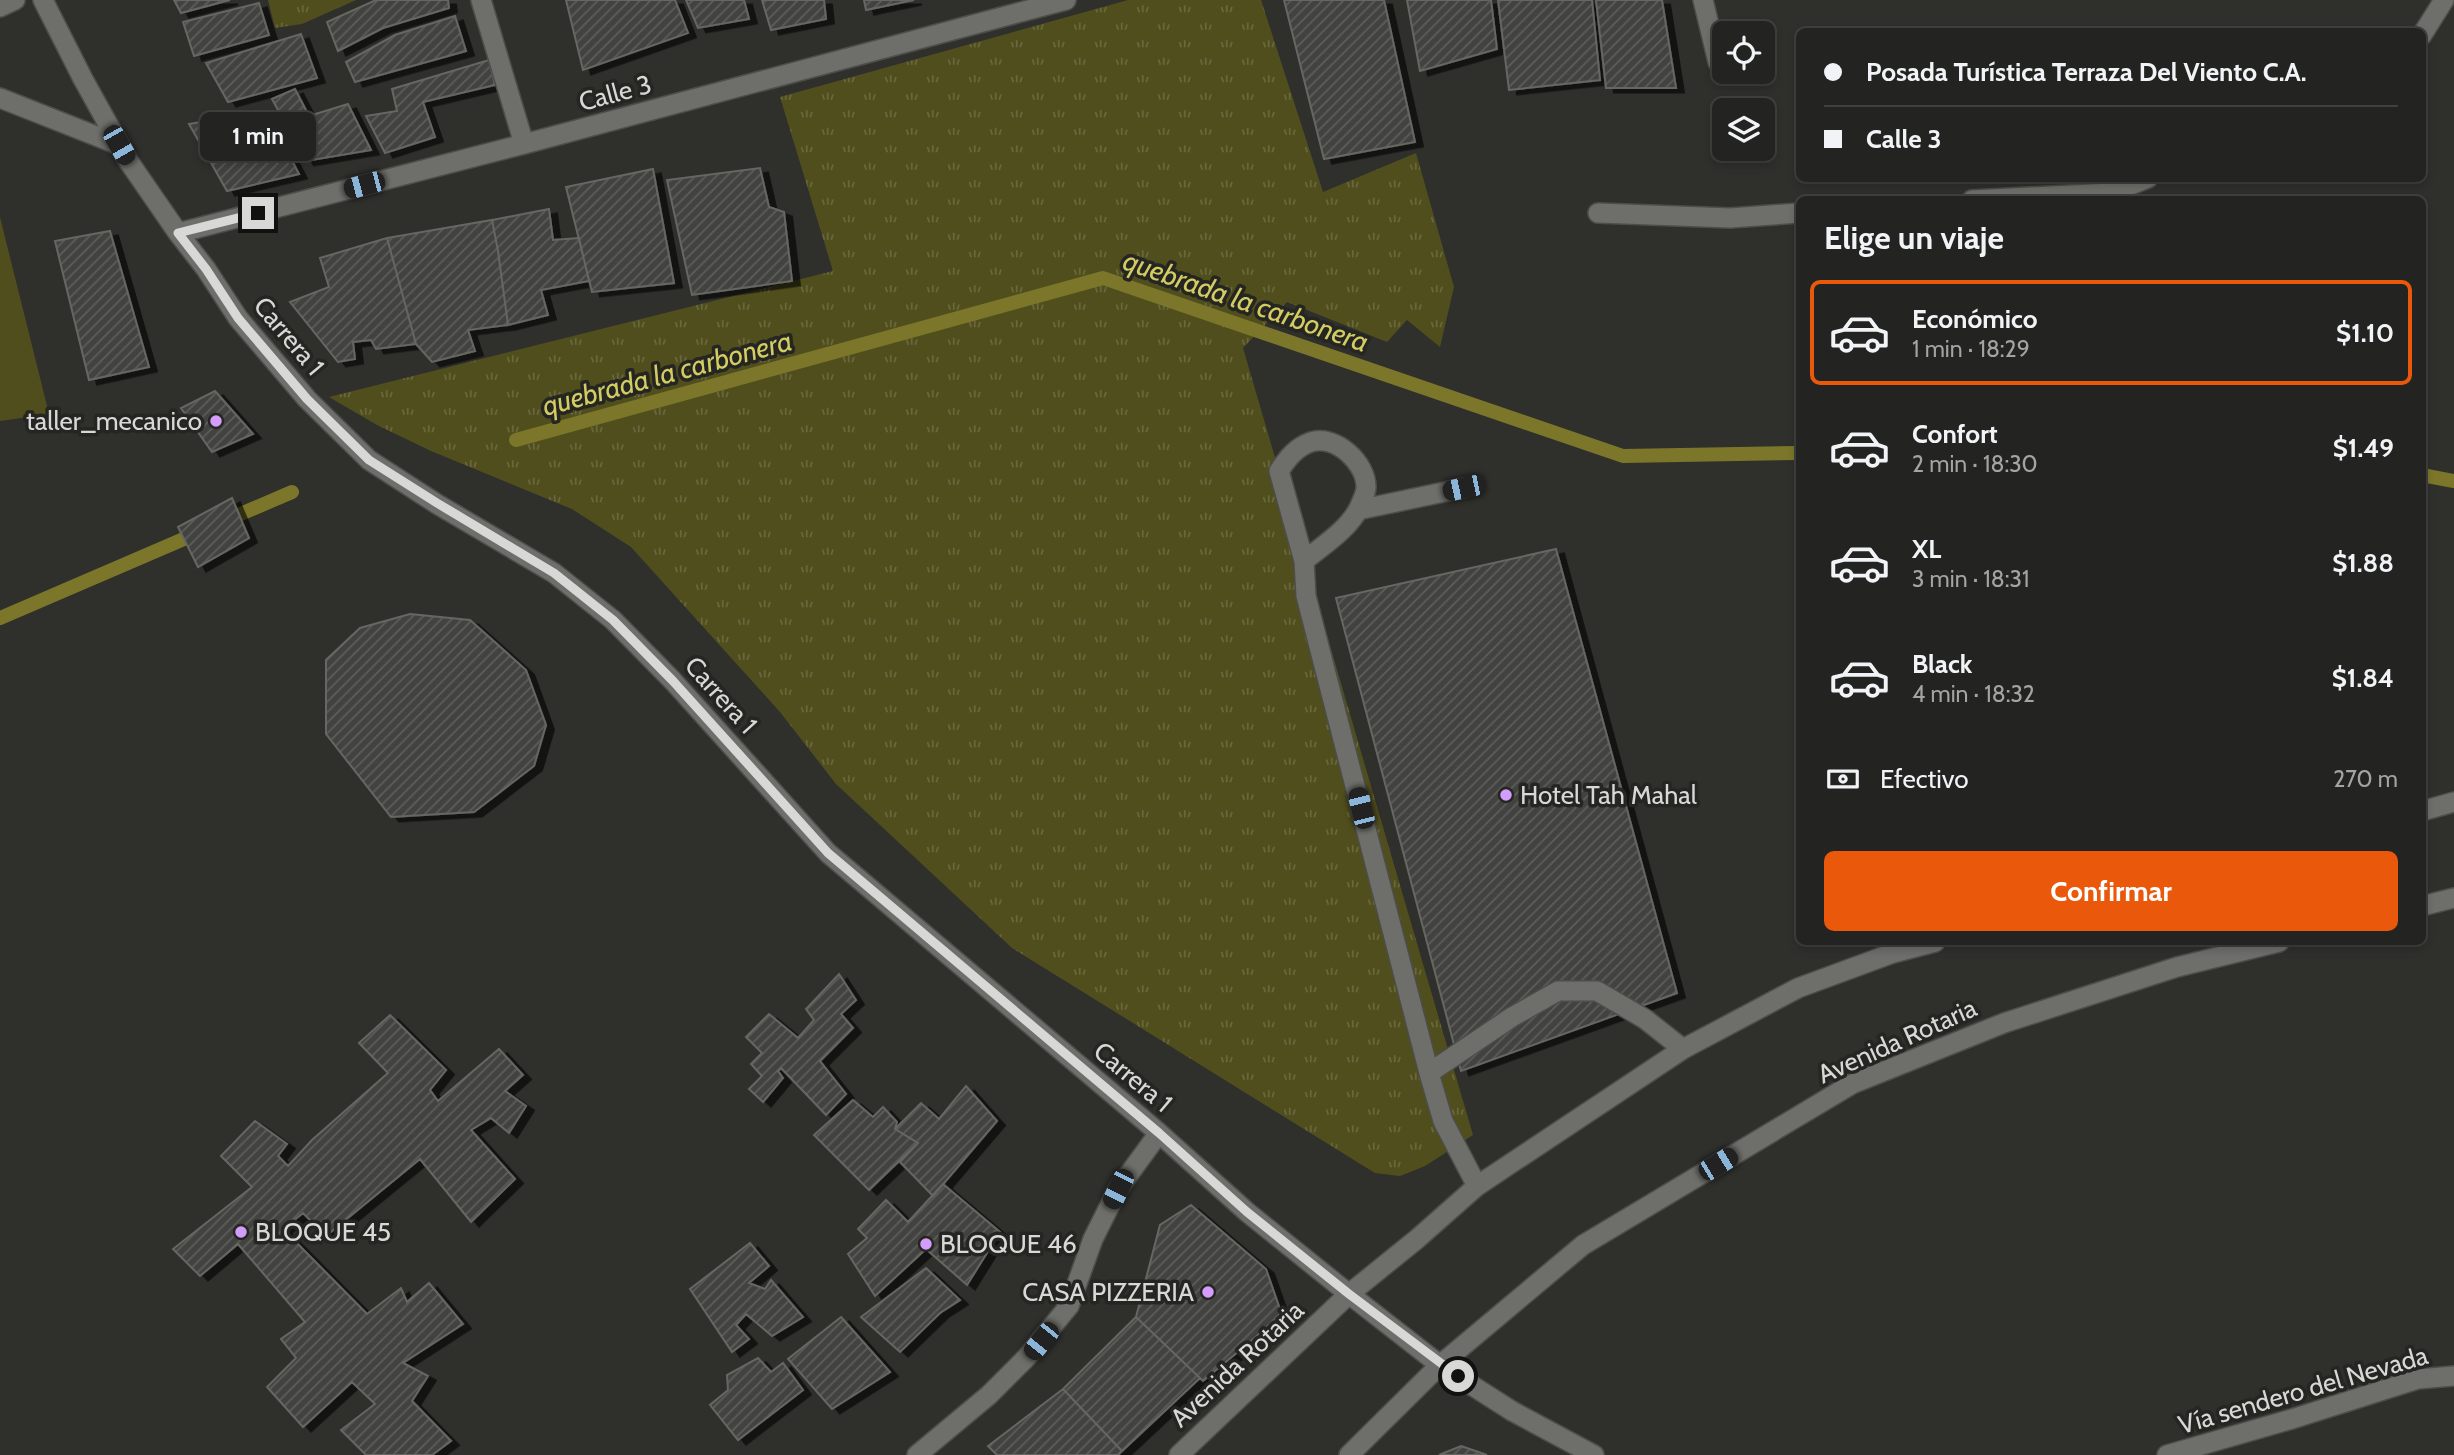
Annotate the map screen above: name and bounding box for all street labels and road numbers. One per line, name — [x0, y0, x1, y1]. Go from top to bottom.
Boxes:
street label: Calle 3 — [575, 68, 655, 118]
street label: Carrera 1 — [247, 290, 331, 382]
street label: Carrera 1 — [678, 650, 764, 740]
street label: Avenida Rotaria — [1813, 991, 1982, 1090]
street label: Carrera 1 — [1087, 1035, 1179, 1119]
street label: Avenida Rotaria — [1164, 1294, 1311, 1434]
street label: Vía sendero del Nevada — [2175, 1339, 2432, 1441]

